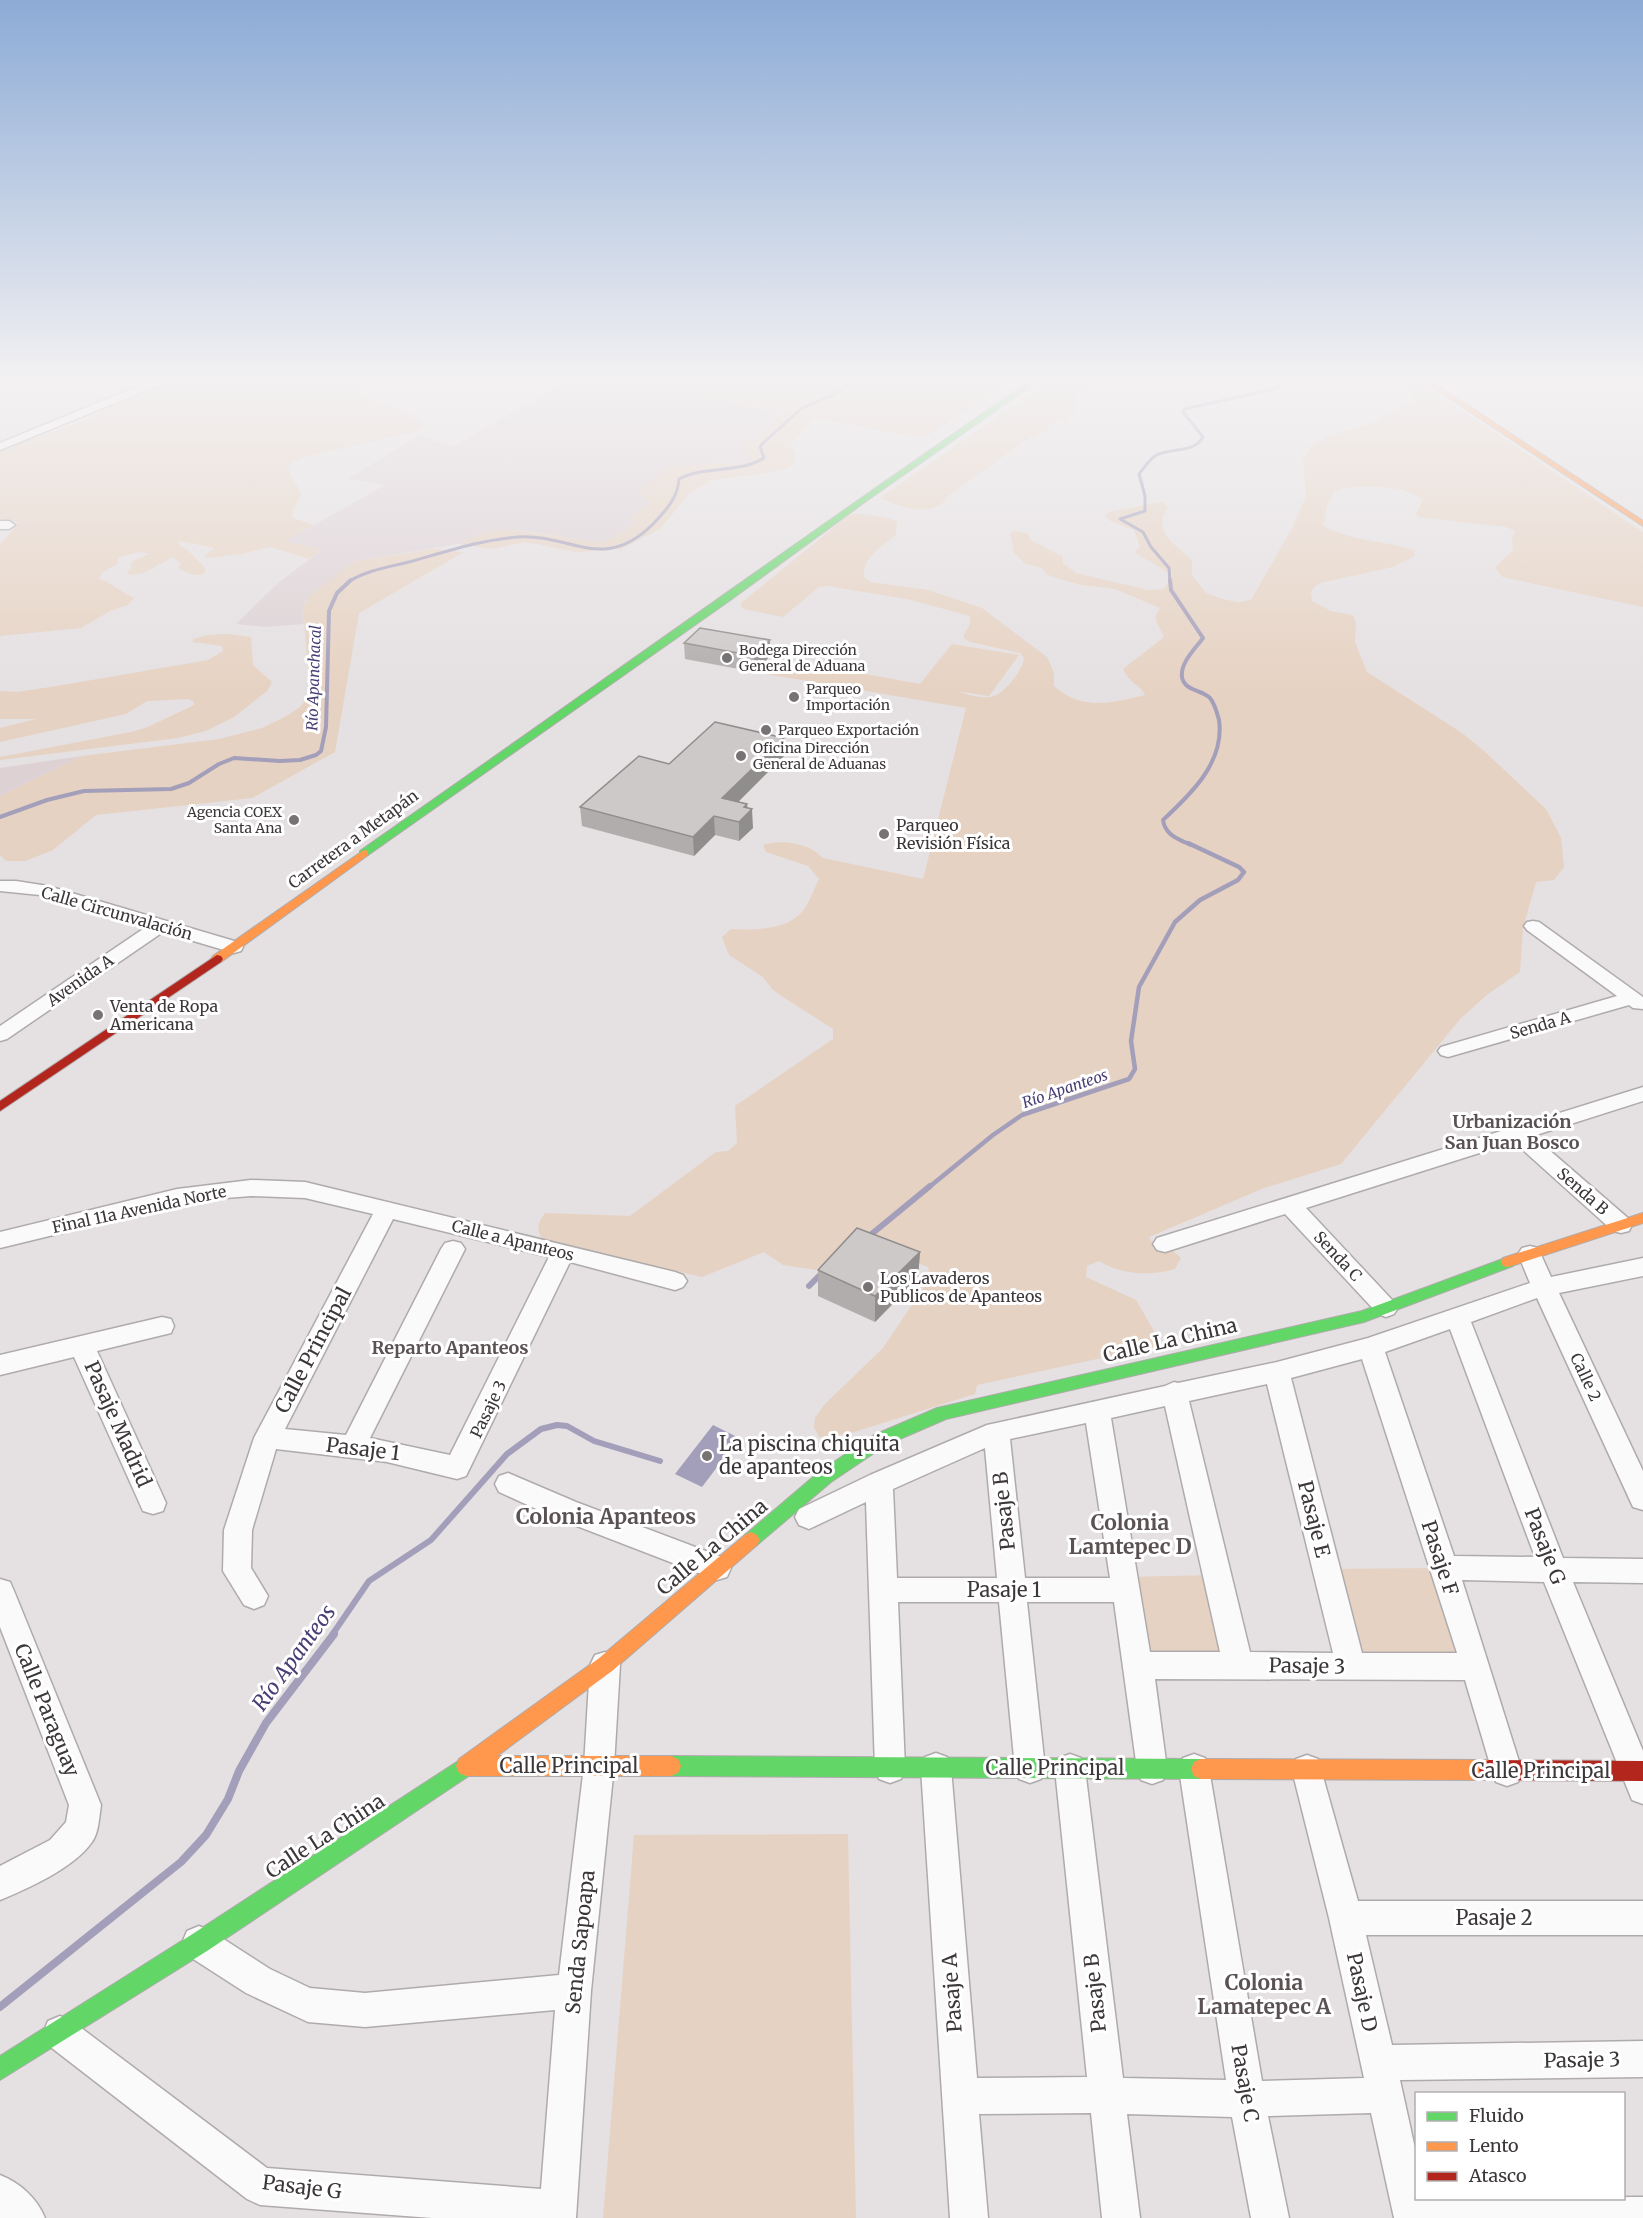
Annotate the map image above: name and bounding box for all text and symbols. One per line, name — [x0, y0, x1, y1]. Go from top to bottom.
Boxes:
water label: Río Apanchacal — [302, 625, 325, 731]
place label: Bodega Dirección General de Aduana — [739, 641, 866, 675]
marker: Bodega Dirección General de Aduana — [720, 651, 734, 665]
place label: Parqueo Importación — [806, 680, 890, 714]
marker: Parqueo Importación — [787, 690, 801, 704]
place label: Parqueo Exportación — [778, 721, 919, 739]
marker: Parqueo Exportación — [759, 723, 773, 737]
place label: Oficina Dirección General de Aduanas — [753, 739, 886, 773]
marker: Oficina Dirección General de Aduanas — [734, 749, 748, 763]
street label: Carretera a Metapán — [284, 785, 422, 893]
place label: Agencia COEX Santa Ana — [186, 803, 282, 837]
marker: Agencia COEX Santa Ana — [287, 813, 301, 827]
place label: Parqueo Revisión Física — [896, 815, 1011, 853]
marker: Parqueo Revisión Física — [877, 827, 891, 841]
street label: Calle Circunvalación — [39, 882, 195, 944]
street label: Avenida A — [42, 949, 118, 1011]
place label: Venta de Ropa Americana — [109, 996, 218, 1034]
street label: Senda A — [1507, 1007, 1573, 1043]
marker: Venta de Ropa Americana — [91, 1008, 105, 1022]
water label: Río Apanteos — [1020, 1065, 1110, 1112]
district label: Urbanización San Juan Bosco — [1445, 1110, 1580, 1154]
street label: Senda B — [1553, 1163, 1613, 1219]
street label: Final 11a Avenida Norte — [50, 1181, 228, 1237]
street label: Calle a Apanteos — [450, 1215, 576, 1265]
street label: Senda C — [1310, 1227, 1366, 1285]
place label: Los Lavaderos Publicos de Apanteos — [880, 1268, 1042, 1306]
marker: Los Lavaderos Publicos de Apanteos — [861, 1280, 875, 1294]
street label: Calle Principal — [269, 1283, 356, 1417]
street label: Calle La China — [1100, 1312, 1240, 1367]
district label: Reparto Apanteos — [371, 1336, 529, 1359]
street label: Calle 2 — [1566, 1350, 1606, 1404]
street label: Pasaje Madrid — [79, 1357, 157, 1491]
street label: Pasaje 3 — [466, 1377, 510, 1441]
place label: La piscina chiquita de apanteos — [719, 1431, 900, 1479]
street label: Pasaje 1 — [325, 1432, 401, 1465]
marker: La piscina chiquita de apanteos — [700, 1449, 714, 1463]
street label: Pasaje B — [987, 1471, 1020, 1551]
street label: Pasaje E — [1293, 1478, 1336, 1560]
street label: Calle La China — [651, 1493, 772, 1600]
district label: Colonia Apanteos — [516, 1503, 696, 1530]
street label: Pasaje G — [1520, 1504, 1572, 1588]
district label: Colonia Lamtepec D — [1069, 1509, 1191, 1560]
street label: Pasaje F — [1417, 1517, 1464, 1599]
street label: Pasaje 1 — [967, 1577, 1041, 1602]
water label: Río Apanteos — [246, 1599, 341, 1716]
street label: Calle Paraguay — [9, 1640, 86, 1780]
street label: Pasaje 3 — [1268, 1652, 1346, 1679]
street label: Calle Principal — [500, 1753, 639, 1778]
street label: Calle Principal — [986, 1755, 1125, 1780]
street label: Calle Principal — [1472, 1758, 1611, 1783]
street label: Calle La China — [261, 1788, 389, 1883]
street label: Senda Sapoapa — [560, 1868, 600, 2015]
street label: Pasaje 2 — [1455, 1905, 1533, 1930]
street label: Pasaje D — [1342, 1950, 1383, 2034]
street label: Pasaje A — [936, 1952, 967, 2034]
street label: Pasaje B — [1078, 1953, 1111, 2033]
district label: Colonia Lamatepec A — [1197, 1969, 1332, 2020]
street label: Pasaje C — [1226, 2042, 1265, 2124]
street label: Pasaje 3 — [1543, 2046, 1621, 2073]
legend — [1415, 2092, 1625, 2200]
text: Fluido — [1469, 2104, 1524, 2127]
text: Lento — [1469, 2134, 1519, 2157]
text: Atasco — [1468, 2164, 1527, 2187]
street label: Pasaje G — [261, 2169, 344, 2204]

